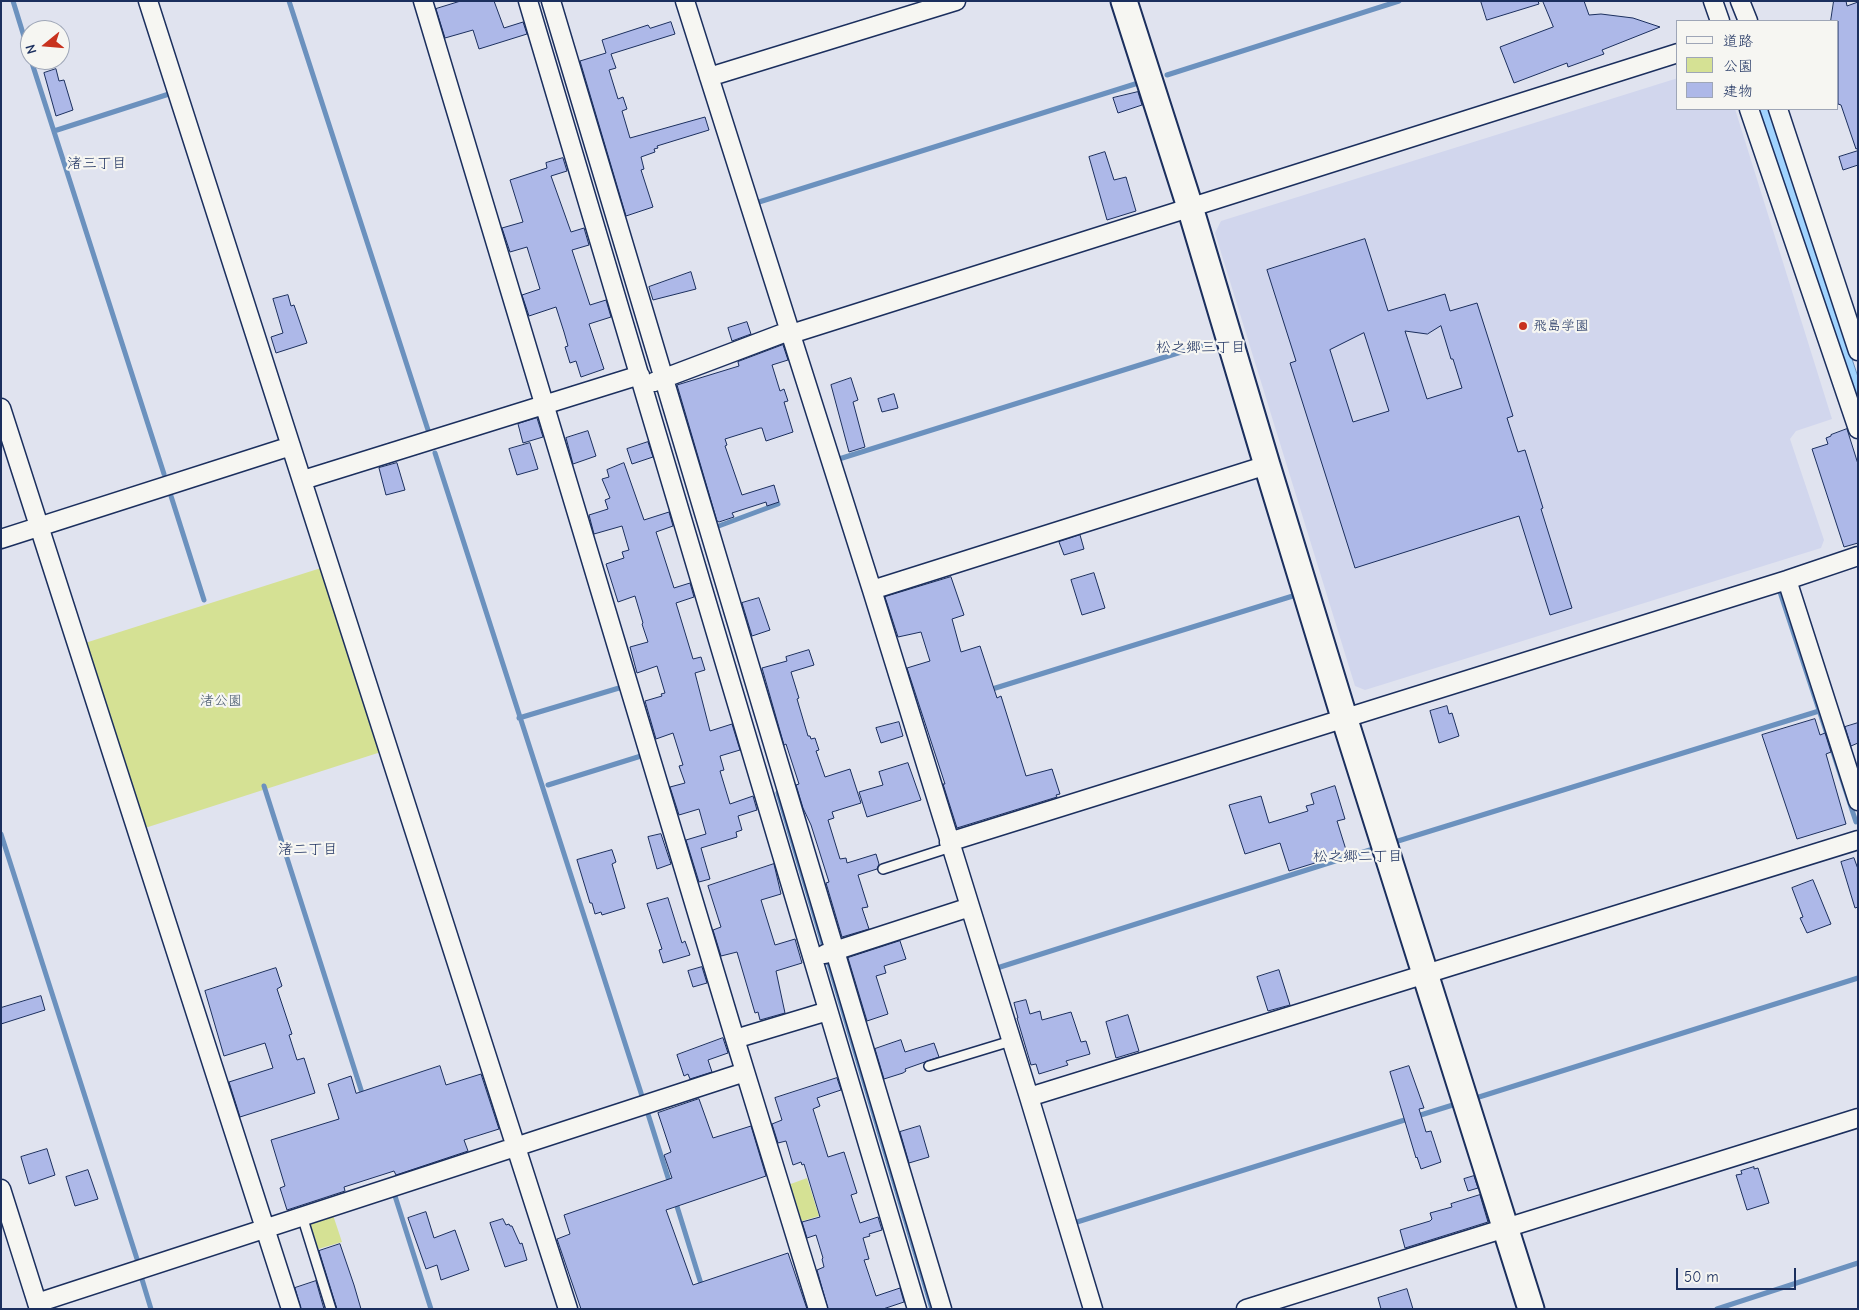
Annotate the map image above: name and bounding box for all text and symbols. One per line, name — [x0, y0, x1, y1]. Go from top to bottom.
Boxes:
north arrow — [20, 20, 70, 70]
legend — [1676, 20, 1839, 110]
text: 道路 — [1723, 32, 1753, 50]
text: N — [22, 42, 41, 56]
text: 公園 — [1723, 57, 1753, 75]
text: 建物 — [1723, 82, 1753, 100]
district label: 渚三丁目 — [67, 155, 127, 173]
place label: 飛島学園 — [1533, 318, 1589, 334]
marker: 飛島学園 — [1517, 320, 1529, 332]
district label: 松之郷三丁目 — [1156, 339, 1246, 357]
park label: 渚公園 — [200, 693, 242, 709]
district label: 渚二丁目 — [278, 841, 338, 859]
district label: 松之郷二丁目 — [1313, 848, 1403, 866]
scale bar — [1679, 1258, 1799, 1290]
text: 50 m — [1684, 1268, 1719, 1286]

